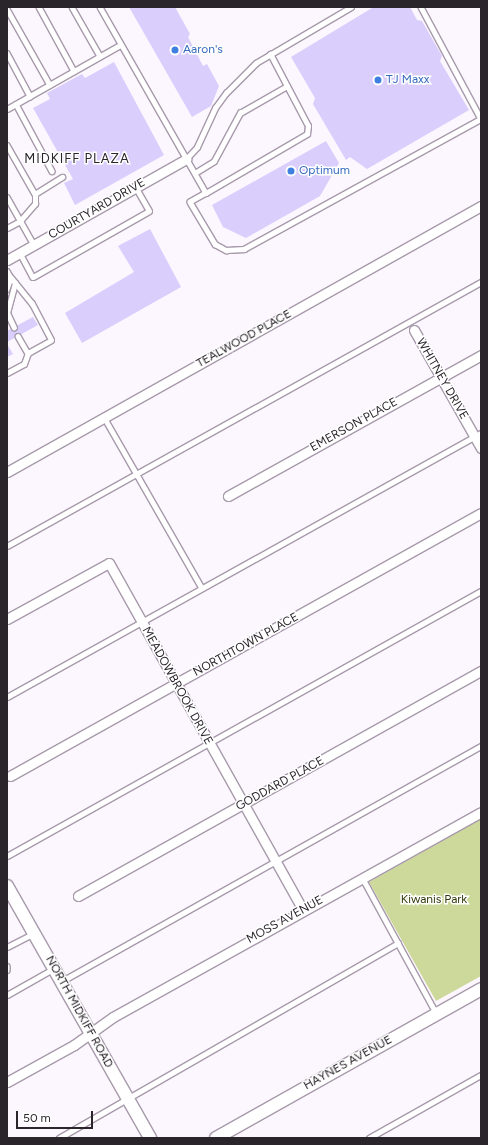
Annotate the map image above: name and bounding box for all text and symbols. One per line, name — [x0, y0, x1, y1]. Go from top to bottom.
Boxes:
place label: Aaron's — [183, 43, 223, 57]
marker: Aaron's — [170, 45, 180, 55]
place label: TJ Maxx — [386, 73, 429, 87]
marker: TJ Maxx — [373, 75, 383, 85]
district label: MIDKIFF PLAZA — [24, 151, 130, 167]
place label: Optimum — [299, 164, 350, 178]
marker: Optimum — [286, 166, 296, 176]
street label: COURTYARD DRIVE — [46, 175, 148, 243]
street label: TEALWOOD PLACE — [194, 307, 294, 371]
street label: WHITNEY DRIVE — [413, 336, 471, 422]
street label: EMERSON PLACE — [308, 395, 400, 455]
street label: NORTHTOWN PLACE — [191, 610, 301, 680]
street label: MEADOWBROOK DRIVE — [139, 625, 215, 747]
street label: GODDARD PLACE — [233, 754, 327, 814]
street label: MOSS AVENUE — [244, 893, 326, 947]
park label: Kiwanis Park — [401, 893, 467, 907]
street label: NORTH MIDKIFF ROAD — [42, 953, 116, 1071]
street label: HAYNES AVENUE — [301, 1033, 395, 1093]
scale bar — [18, 1103, 95, 1129]
text: 50 m — [23, 1111, 51, 1125]

